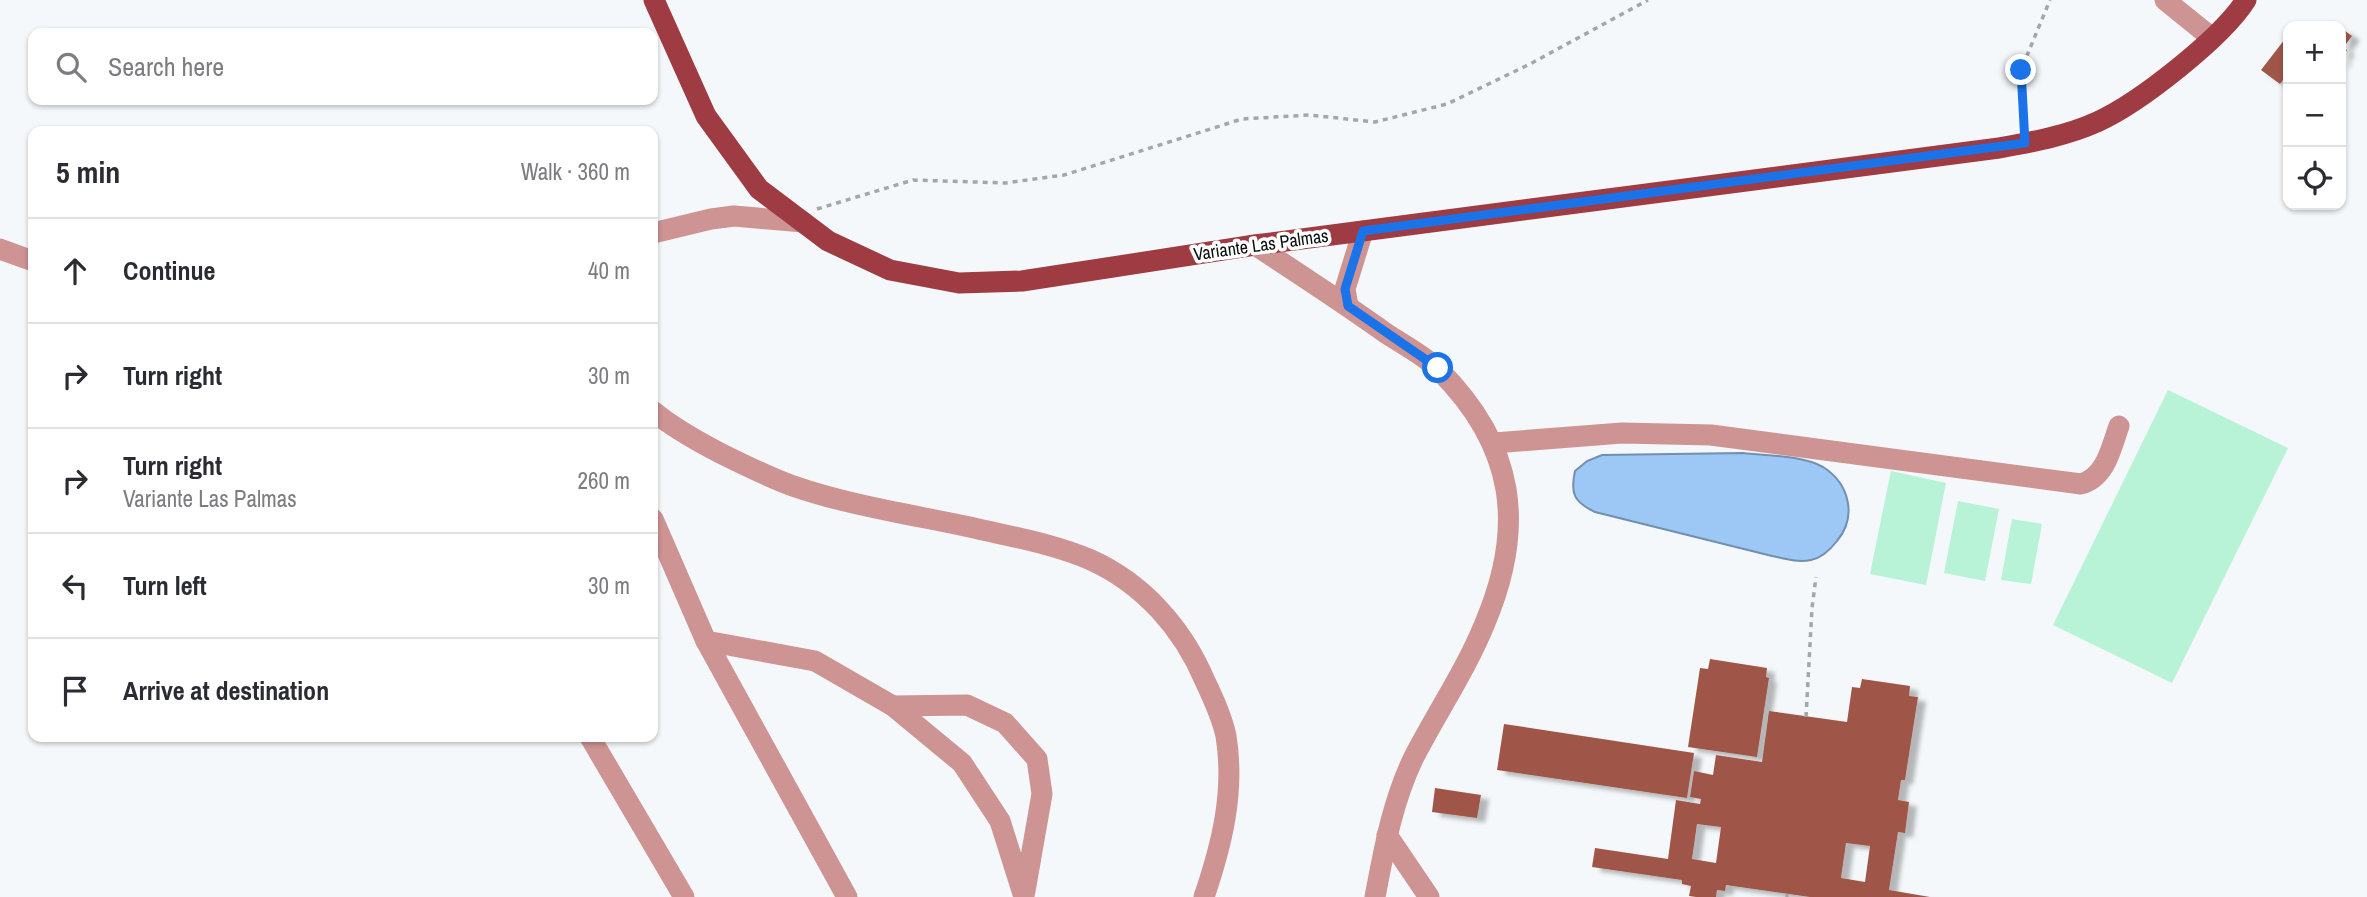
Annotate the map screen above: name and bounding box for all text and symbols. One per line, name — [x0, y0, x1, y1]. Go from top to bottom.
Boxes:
map controls — [2283, 21, 2346, 210]
button: + — [2283, 21, 2346, 84]
search box — [28, 28, 658, 105]
icon: search — [52, 48, 90, 86]
text: Search here — [108, 49, 224, 84]
route end — [2005, 54, 2036, 85]
button: − — [2283, 84, 2346, 147]
button: locate — [2283, 147, 2346, 210]
text: 5 min — [56, 152, 120, 192]
text: Walk · 360 m — [521, 156, 630, 187]
street label: Variante Las Palmas — [1192, 223, 1330, 266]
icon: ahead — [56, 252, 94, 290]
text: Continue — [123, 253, 215, 288]
text: 40 m — [588, 255, 630, 286]
route start — [1422, 352, 1453, 383]
icon: right — [56, 357, 94, 395]
text: Turn right — [123, 358, 222, 393]
text: 30 m — [588, 360, 630, 391]
text: Turn right — [123, 448, 222, 483]
icon: right — [56, 462, 94, 500]
text: 260 m — [578, 465, 630, 496]
text: Variante Las Palmas — [123, 483, 297, 514]
icon: left — [56, 567, 94, 605]
text: Turn left — [123, 568, 207, 603]
text: 30 m — [588, 570, 630, 601]
icon: arrive — [56, 672, 94, 710]
text: Arrive at destination — [123, 673, 329, 708]

